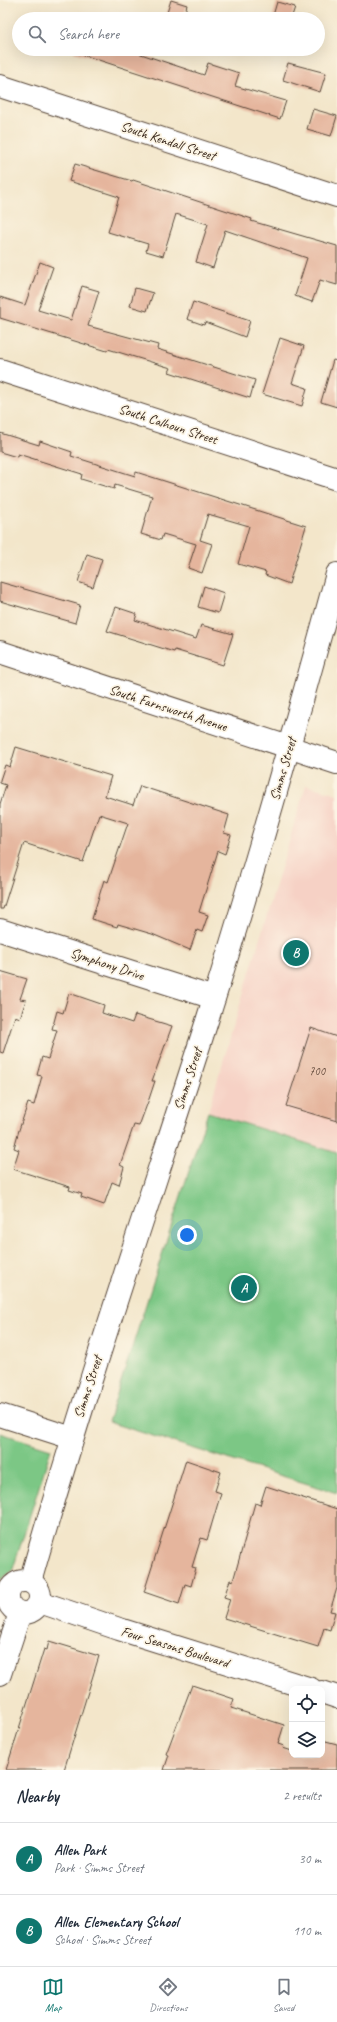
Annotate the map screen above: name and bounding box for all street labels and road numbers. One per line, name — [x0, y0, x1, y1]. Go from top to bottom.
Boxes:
street label: South Kendall Street — [118, 118, 220, 165]
street label: South Calhoun Street — [117, 400, 221, 448]
street label: South Farnsworth Avenue — [107, 681, 230, 736]
street label: Simms Street — [266, 733, 301, 802]
street label: Symphony Drive — [68, 944, 147, 984]
street label: Simms Street — [170, 1043, 207, 1112]
street label: Simms Street — [70, 1351, 107, 1420]
street label: Four Seasons Boulevard — [119, 1623, 233, 1672]

